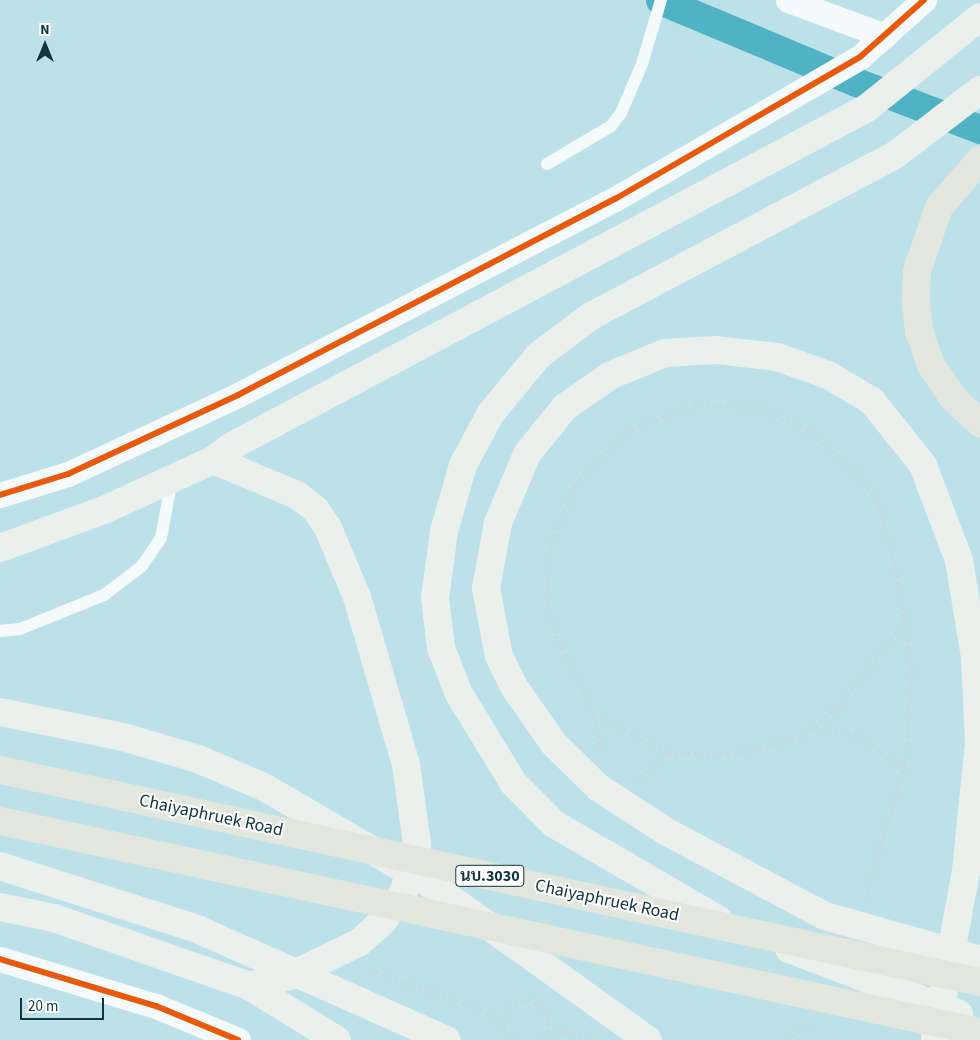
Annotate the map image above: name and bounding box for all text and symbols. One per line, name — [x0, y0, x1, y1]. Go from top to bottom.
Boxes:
north arrow — [20, 20, 70, 70]
text: N — [40, 20, 50, 40]
street label: Chaiyaphruek Road — [137, 790, 285, 842]
road number: นบ.3030 — [455, 862, 525, 889]
street label: Chaiyaphruek Road — [533, 875, 681, 927]
scale bar — [22, 988, 106, 1020]
text: 20 m — [28, 996, 58, 1017]

